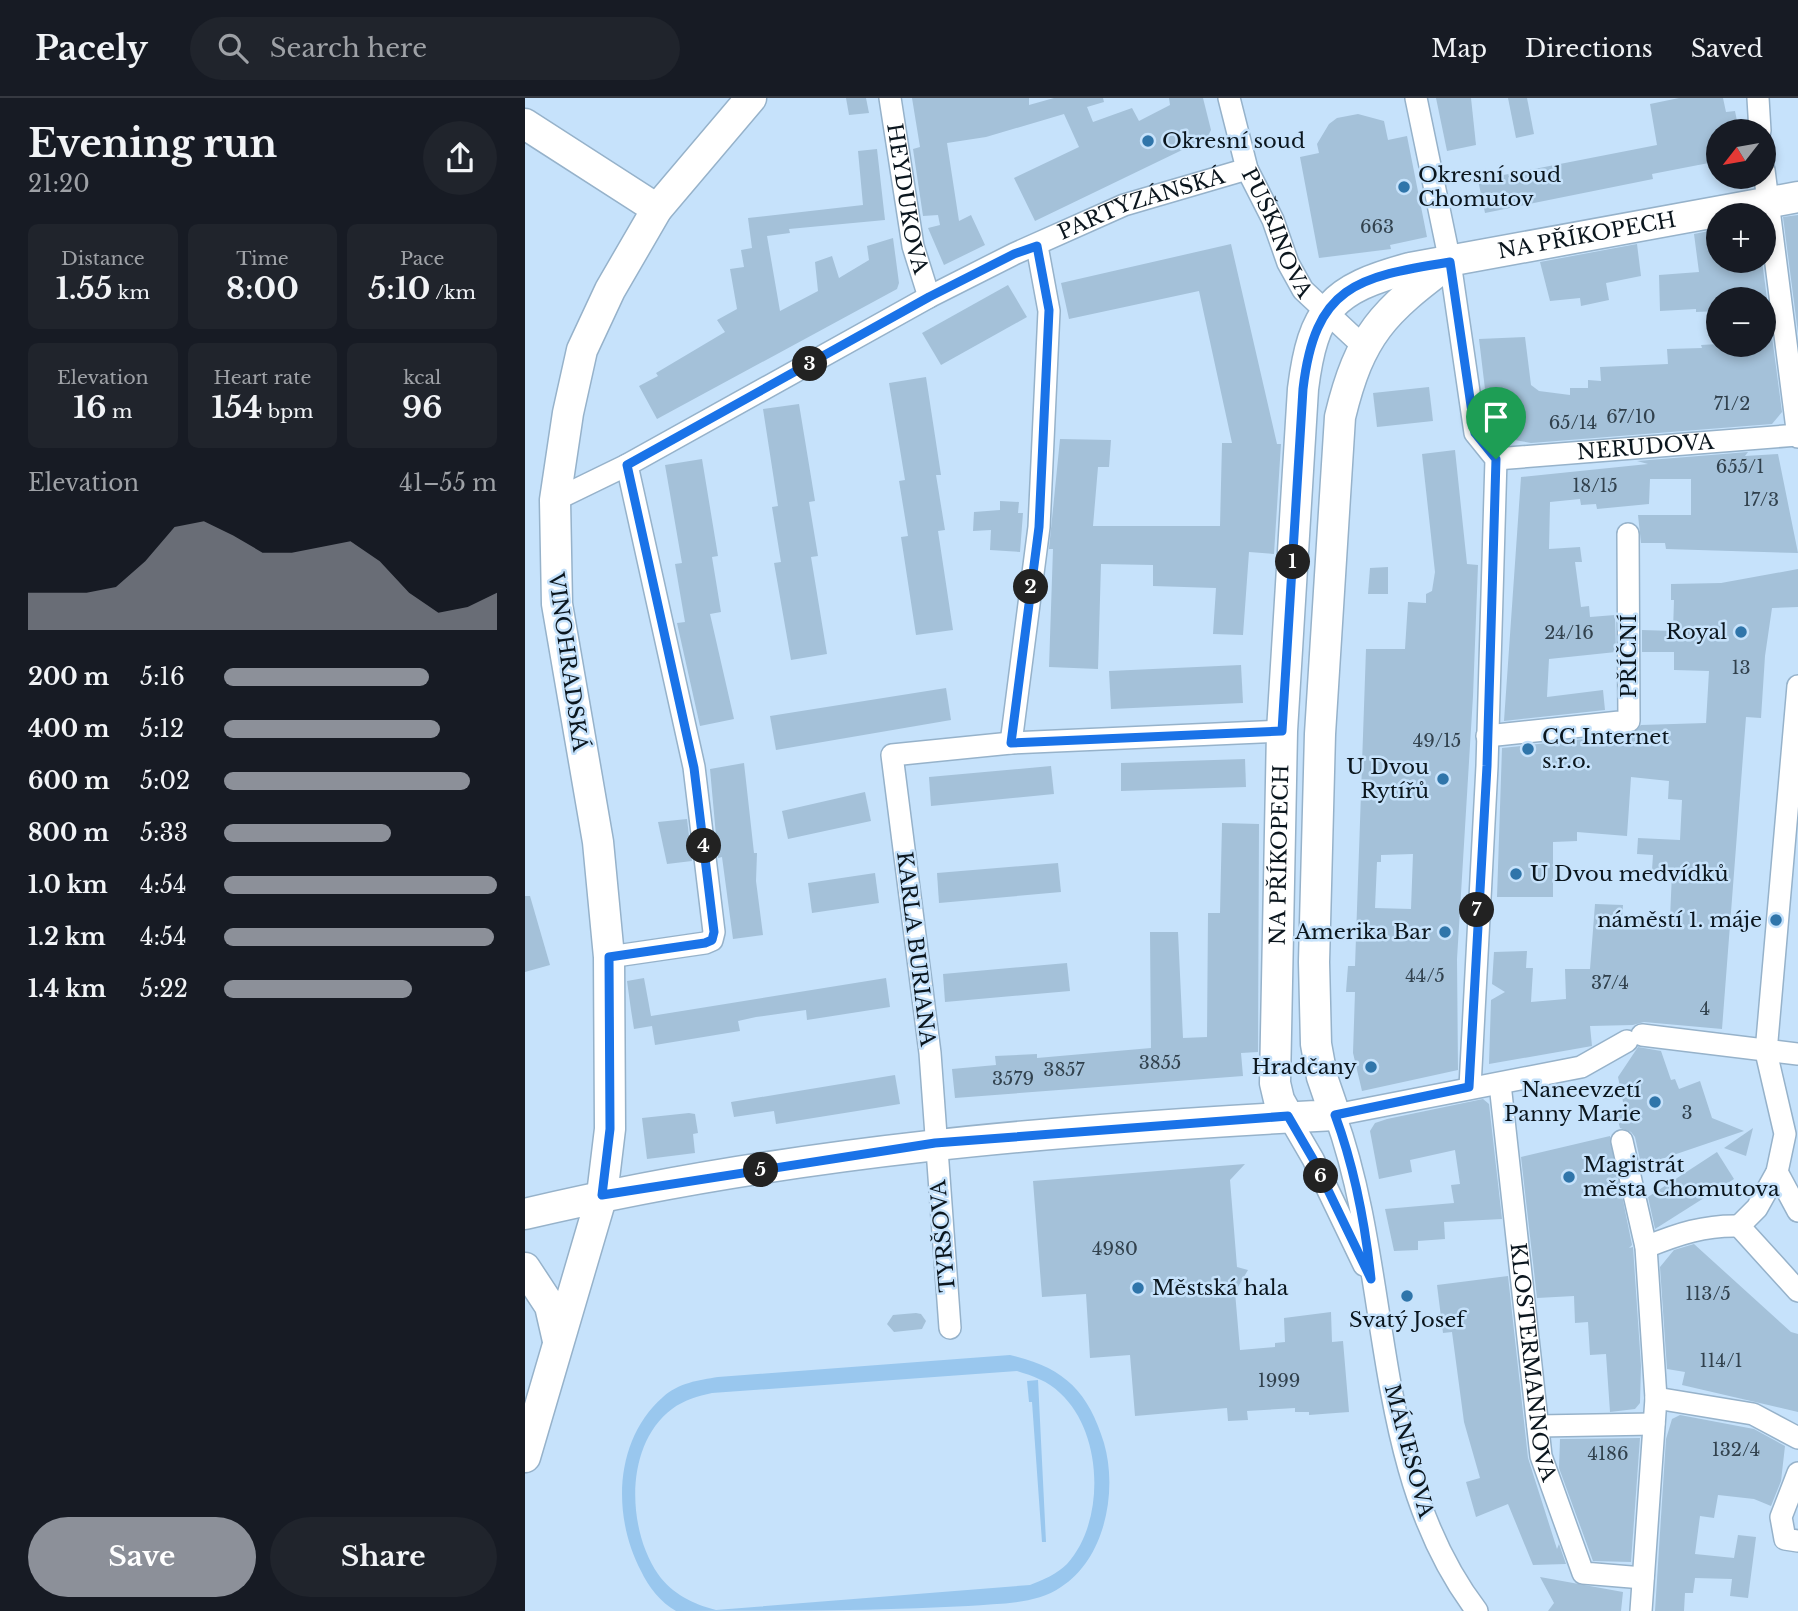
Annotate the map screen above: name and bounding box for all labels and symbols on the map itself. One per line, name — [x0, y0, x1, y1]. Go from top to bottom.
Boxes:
north arrow — [1706, 119, 1776, 189]
street label: HEYDUKOVA — [881, 122, 934, 278]
place label: Okresní soud — [1162, 128, 1305, 154]
marker: Okresní soud — [1140, 133, 1156, 149]
place label: Okresní soud Chomutov — [1418, 162, 1561, 212]
street label: PARTYZÁNSKÁ — [1054, 163, 1228, 246]
street label: PUŠKINOVA — [1236, 164, 1318, 303]
marker: Okresní soud Chomutov — [1396, 179, 1412, 195]
street label: NA PŘÍKOPECH — [1496, 207, 1678, 265]
house number: 663 — [1360, 216, 1394, 238]
pin: 3 — [793, 346, 827, 382]
pin — [1466, 387, 1526, 459]
house number: 71/2 — [1714, 393, 1750, 415]
house number: 67/10 — [1606, 406, 1656, 428]
house number: 65/14 — [1549, 412, 1597, 434]
street label: NERUDOVA — [1576, 429, 1716, 466]
house number: 655/1 — [1716, 456, 1764, 478]
house number: 18/15 — [1572, 475, 1618, 497]
house number: 17/3 — [1743, 489, 1779, 511]
pin: 1 — [1275, 545, 1311, 580]
street label: VINOHRADSKÁ — [542, 570, 594, 754]
pin: 2 — [1014, 570, 1049, 604]
street label: PŘÍČNÍ — [1616, 614, 1642, 698]
place label: Royal — [1666, 619, 1727, 645]
house number: 24/16 — [1544, 622, 1594, 644]
marker: Royal — [1733, 624, 1749, 640]
house number: 13 — [1731, 657, 1751, 679]
place label: CC Internet s.r.o. — [1542, 724, 1669, 774]
house number: 49/15 — [1413, 730, 1461, 752]
marker: CC Internet s.r.o. — [1520, 741, 1536, 757]
place label: U Dvou Rytířů — [1346, 754, 1429, 804]
street label: NA PŘÍKOPECH — [1265, 764, 1294, 946]
marker: U Dvou Rytířů — [1435, 771, 1451, 787]
pin: 4 — [687, 828, 721, 864]
street label: KARLA BURIANA — [891, 850, 941, 1049]
place label: U Dvou medvídků — [1530, 861, 1729, 887]
marker: U Dvou medvídků — [1508, 866, 1524, 882]
pin: 7 — [1459, 892, 1495, 928]
place label: náměstí 1. máje — [1597, 907, 1762, 933]
marker: náměstí 1. máje — [1768, 912, 1784, 928]
place label: Amerika Bar — [1294, 919, 1431, 945]
marker: Amerika Bar — [1437, 924, 1453, 940]
house number: 44/5 — [1405, 965, 1445, 987]
house number: 37/4 — [1591, 972, 1629, 994]
house number: 4 — [1700, 998, 1710, 1020]
house number: 3855 — [1139, 1052, 1181, 1074]
place label: Hradčany — [1251, 1054, 1358, 1080]
house number: 3857 — [1043, 1059, 1086, 1081]
marker: Hradčany — [1363, 1059, 1379, 1075]
house number: 3579 — [992, 1068, 1034, 1090]
place label: Naneevzetí Panny Marie — [1504, 1077, 1642, 1127]
marker: Naneevzetí Panny Marie — [1647, 1094, 1663, 1110]
house number: 3 — [1681, 1102, 1693, 1124]
pin: 5 — [743, 1152, 779, 1188]
place label: Magistrát města Chomutova — [1583, 1152, 1780, 1202]
pin: 6 — [1303, 1158, 1339, 1194]
marker: Magistrát města Chomutova — [1561, 1169, 1577, 1185]
street label: TYRŠOVA — [925, 1178, 961, 1293]
house number: 4980 — [1092, 1238, 1138, 1260]
street label: KLOSTERMANNOVA — [1505, 1241, 1562, 1486]
place label: Městská hala — [1152, 1275, 1289, 1301]
marker: Městská hala — [1130, 1280, 1146, 1296]
house number: 113/5 — [1685, 1283, 1731, 1305]
marker: Svatý Josef — [1399, 1288, 1415, 1304]
place label: Svatý Josef — [1349, 1307, 1467, 1333]
house number: 114/1 — [1700, 1350, 1742, 1372]
house number: 1999 — [1258, 1370, 1300, 1392]
street label: MÁNESOVA — [1379, 1381, 1440, 1521]
house number: 132/4 — [1712, 1439, 1760, 1461]
house number: 4186 — [1587, 1443, 1629, 1465]

